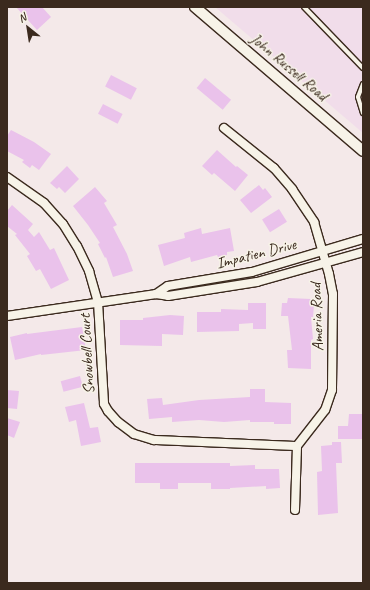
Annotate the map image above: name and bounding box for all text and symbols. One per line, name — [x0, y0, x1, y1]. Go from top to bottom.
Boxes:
north arrow — [8, 8, 48, 48]
text: N — [16, 10, 28, 25]
street label: John Russell Road — [246, 29, 332, 105]
street label: Impatien Drive — [214, 235, 298, 273]
street label: Ameria Road — [306, 283, 328, 351]
street label: Snowbell Court — [75, 313, 99, 395]

